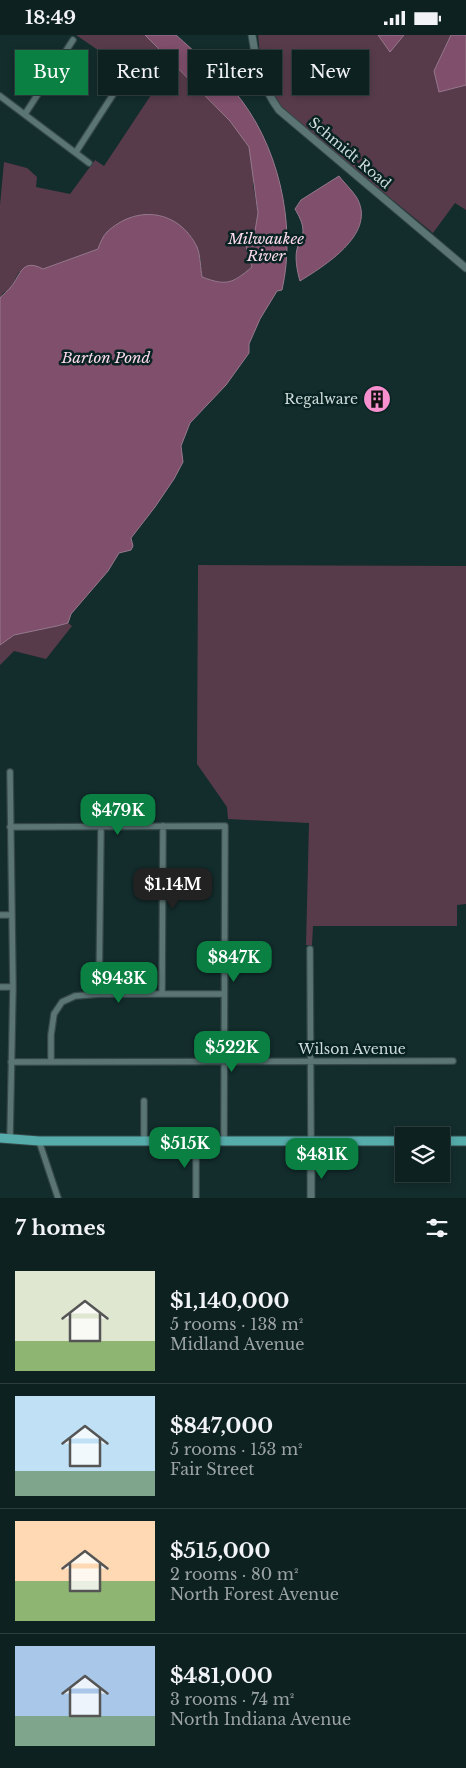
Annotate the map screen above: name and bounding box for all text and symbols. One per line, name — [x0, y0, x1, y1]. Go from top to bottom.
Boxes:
text: 18:49 — [25, 6, 76, 29]
chip: Buy — [15, 50, 88, 95]
chip: Rent — [98, 50, 178, 95]
chip: Filters — [188, 50, 282, 95]
chip: New — [292, 50, 369, 95]
street label: Schmidt Road — [305, 113, 395, 193]
water label: Milwaukee River — [227, 229, 304, 265]
water label: Barton Pond — [61, 348, 150, 367]
building icon: Regalware — [362, 384, 392, 414]
place label: Regalware — [284, 390, 358, 408]
pin: $479K — [83, 793, 153, 836]
text: $479K — [91, 800, 145, 820]
pin: $1.14M — [132, 867, 214, 910]
text: $1.14M — [144, 874, 202, 894]
pin: $847K — [199, 941, 269, 983]
text: $847K — [208, 947, 260, 967]
pin: $943K — [84, 961, 154, 1004]
text: $943K — [91, 968, 147, 988]
pin: $522K — [197, 1031, 267, 1073]
text: $522K — [205, 1037, 259, 1057]
street label: Wilson Avenue — [297, 1040, 406, 1058]
pin: $515K — [150, 1127, 220, 1169]
map controls — [395, 1127, 450, 1182]
button: layers — [395, 1127, 450, 1182]
text: $515K — [160, 1133, 210, 1153]
pin: $481K — [287, 1137, 357, 1180]
text: $481K — [296, 1144, 348, 1164]
icon: filters — [423, 1214, 451, 1242]
text: 7 homes — [15, 1215, 106, 1241]
text: $1,140,000 — [170, 1288, 289, 1314]
icon: home — [55, 1291, 115, 1351]
text: 5 rooms · 138 m² — [170, 1314, 303, 1334]
text: Midland Avenue — [170, 1334, 304, 1354]
text: $847,000 — [170, 1413, 273, 1439]
icon: home — [55, 1416, 115, 1476]
text: 5 rooms · 153 m² — [170, 1439, 303, 1459]
text: Fair Street — [170, 1459, 254, 1479]
text: $515,000 — [170, 1538, 270, 1564]
icon: home — [55, 1541, 115, 1601]
text: 2 rooms · 80 m² — [170, 1564, 298, 1584]
text: North Forest Avenue — [170, 1584, 339, 1604]
text: $481,000 — [170, 1663, 273, 1689]
icon: home — [55, 1666, 115, 1726]
text: 3 rooms · 74 m² — [170, 1689, 294, 1709]
text: North Indiana Avenue — [170, 1709, 351, 1729]

